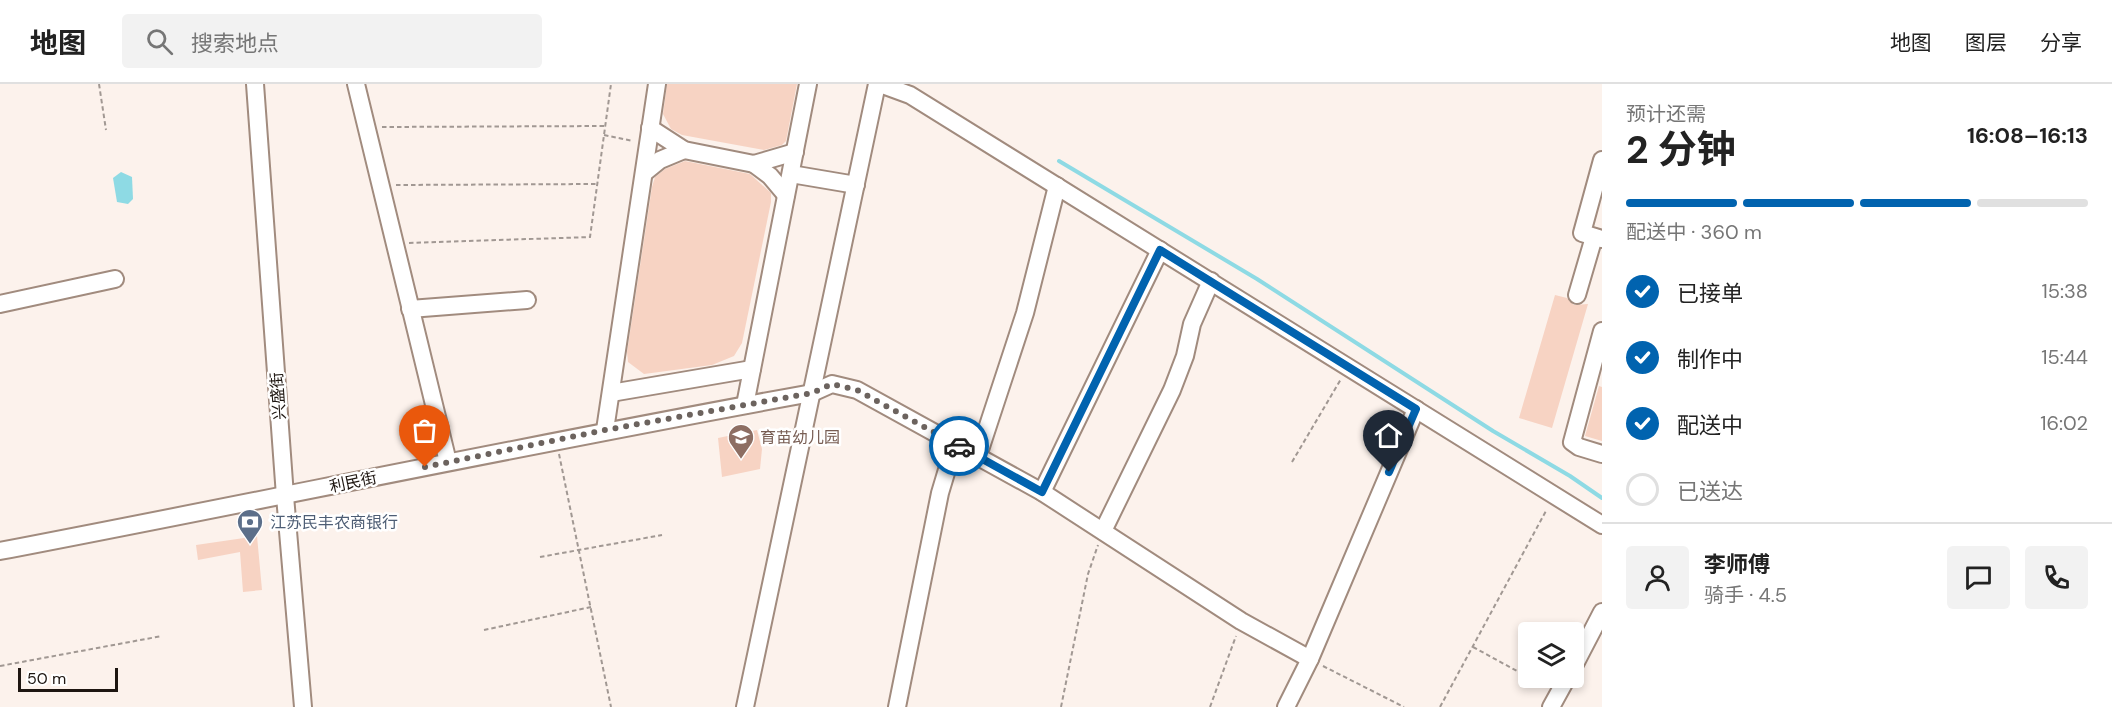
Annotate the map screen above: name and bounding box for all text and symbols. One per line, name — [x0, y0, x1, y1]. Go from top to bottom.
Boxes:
search box — [122, 14, 542, 68]
text: 地图 — [30, 25, 86, 62]
icon: search — [143, 25, 176, 58]
text: 搜索地点 — [191, 29, 279, 58]
text: 地图 — [1890, 29, 1932, 57]
text: 图层 — [1965, 29, 2007, 57]
text: 分享 — [2040, 29, 2082, 57]
text: 预计还需 — [1626, 101, 1706, 127]
text: 16:08–16:13 — [1967, 121, 2088, 150]
text: 2 分钟 — [1626, 124, 1736, 175]
text: 配送中 · 360 m — [1626, 219, 1762, 245]
icon: check — [1626, 275, 1659, 308]
text: 15:38 — [2042, 278, 2088, 304]
text: 已接单 — [1677, 279, 1743, 308]
icon: check — [1626, 341, 1659, 374]
text: 15:44 — [2041, 344, 2088, 370]
text: 制作中 — [1677, 345, 1743, 374]
street label: 兴盛街 — [266, 371, 290, 421]
pin — [399, 405, 450, 467]
icon: check — [1626, 407, 1659, 440]
pin — [1363, 410, 1414, 472]
text: 16:02 — [2040, 410, 2088, 436]
text: 配送中 — [1677, 411, 1743, 440]
icon: bag — [408, 414, 441, 447]
courier — [929, 416, 989, 476]
icon: home — [1372, 419, 1405, 452]
school or university icon: 育苗幼儿园 — [726, 422, 756, 460]
place label: 育苗幼儿园 — [760, 427, 840, 448]
icon: car — [943, 430, 976, 463]
street label: 利民街 — [327, 467, 379, 497]
text: 已送达 — [1677, 477, 1743, 506]
bank icon: 江苏民丰农商银行 — [235, 507, 265, 545]
place label: 江苏民丰农商银行 — [270, 512, 398, 533]
button: person — [1626, 546, 1689, 609]
button: chat — [1947, 546, 2010, 609]
button: phone — [2025, 546, 2088, 609]
text: 李师傅 — [1704, 550, 1770, 579]
text: 骑手 · 4.5 — [1704, 582, 1787, 608]
map controls — [1518, 622, 1584, 688]
button: layers — [1518, 622, 1584, 688]
scale bar — [18, 665, 118, 692]
text: 50 m — [27, 668, 66, 689]

